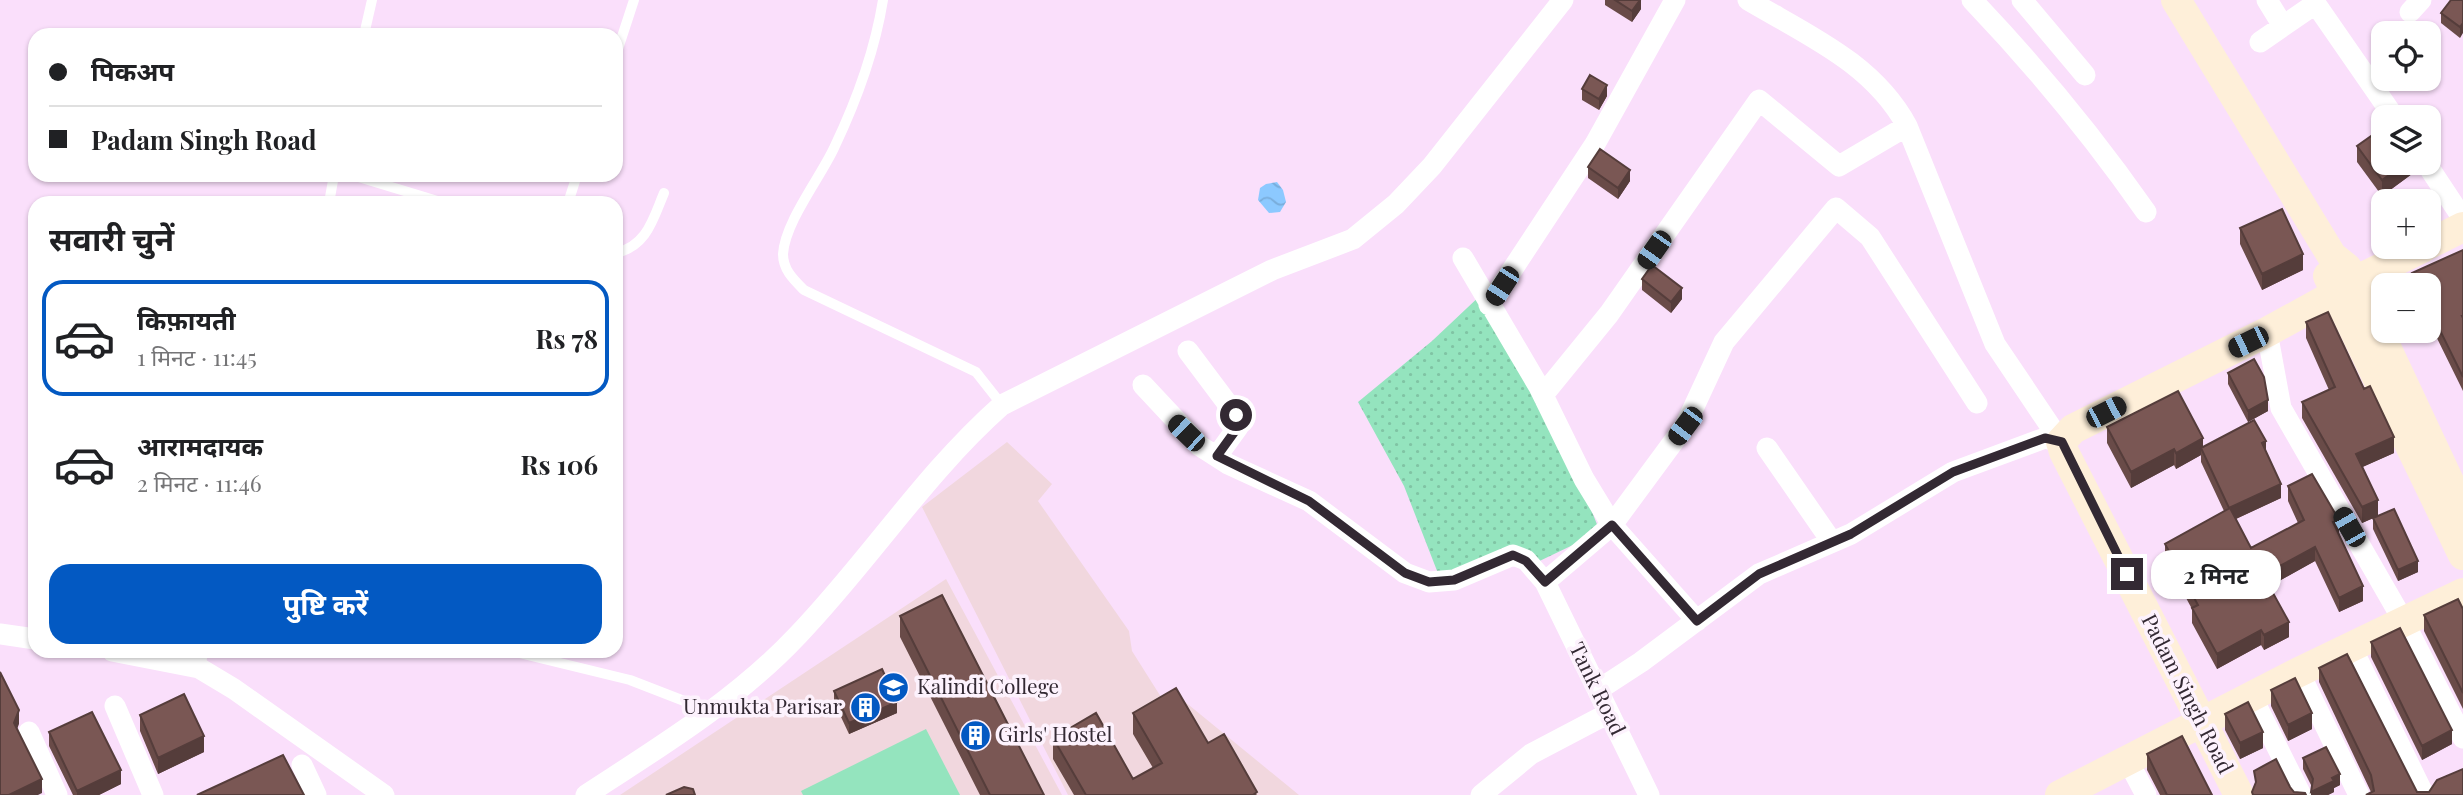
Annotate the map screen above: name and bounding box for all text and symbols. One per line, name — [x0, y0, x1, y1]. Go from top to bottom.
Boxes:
map controls — [2371, 21, 2441, 343]
button: locate — [2371, 21, 2441, 91]
text: पिकअप — [91, 53, 174, 88]
button: layers — [2371, 105, 2441, 175]
text: Padam Singh Road — [91, 122, 317, 157]
button: + — [2371, 189, 2441, 259]
text: सवारी चुनें — [49, 216, 174, 259]
car — [1634, 227, 1675, 273]
car — [1482, 263, 1523, 309]
button: − — [2371, 273, 2441, 343]
text: किफ़ायती — [137, 302, 236, 337]
icon: car — [53, 307, 116, 370]
text: Rs 78 — [536, 321, 598, 356]
car — [2225, 323, 2272, 361]
text: 1 मिनट · 11:45 — [137, 341, 257, 372]
car — [2083, 393, 2130, 431]
route start — [1220, 399, 1252, 431]
car — [1664, 403, 1707, 449]
car — [1164, 411, 1209, 455]
text: आरामदायक — [137, 428, 263, 463]
icon: car — [53, 433, 116, 496]
text: Rs 106 — [521, 447, 598, 482]
text: 2 मिनट · 11:46 — [137, 467, 262, 498]
car — [2330, 504, 2369, 550]
callout: 2 मिनट — [2152, 550, 2281, 598]
route end — [2111, 558, 2143, 590]
text: 2 मिनट — [2183, 559, 2249, 590]
button: पुष्टि करें — [49, 564, 602, 644]
street label: Padam Singh Road — [2136, 609, 2241, 778]
street label: Tank Road — [1564, 637, 1633, 739]
school or university icon: Kalindi College — [877, 670, 911, 704]
place label: Kalindi College — [917, 671, 1059, 699]
building icon: Unmukta Parisar — [848, 690, 882, 724]
place label: Unmukta Parisar — [683, 691, 843, 719]
building icon: Girls' Hostel — [958, 718, 992, 752]
place label: Girls' Hostel — [998, 719, 1113, 747]

